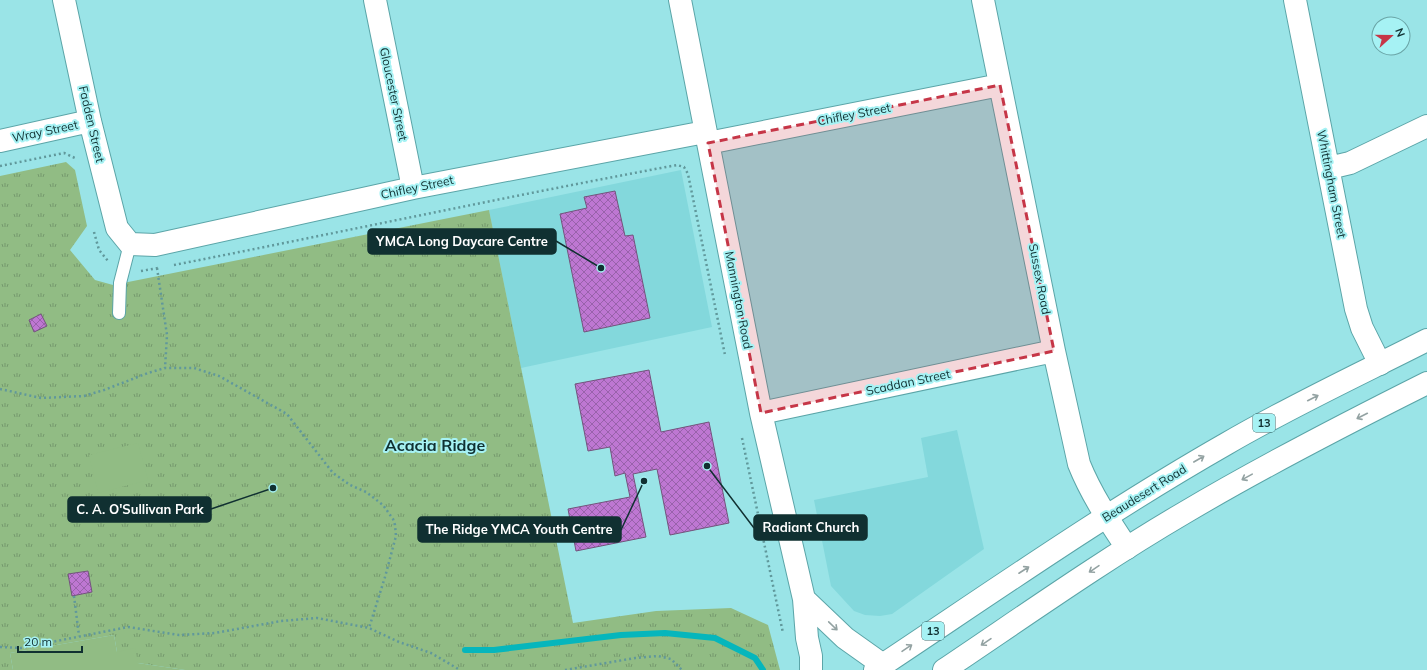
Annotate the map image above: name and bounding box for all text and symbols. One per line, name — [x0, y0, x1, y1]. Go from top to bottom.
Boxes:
north arrow — [1371, 16, 1411, 56]
text: N — [1392, 26, 1408, 39]
street label: Gloucester Street — [377, 46, 411, 142]
street label: Fadden Street — [76, 84, 108, 164]
street label: Chifley Street — [816, 100, 892, 128]
street label: Wray Street — [11, 117, 79, 145]
street label: Whittingham Street — [1314, 129, 1350, 239]
street label: Chifley Street — [379, 172, 455, 202]
callout: YMCA Long Daycare Centre — [368, 229, 556, 254]
text: YMCA Long Daycare Centre — [375, 233, 548, 250]
street label: Sussex Road — [1026, 242, 1054, 316]
street label: Mannington Road — [722, 250, 756, 350]
street label: Scaddan Street — [865, 366, 951, 398]
one-way arrow — [1307, 393, 1319, 401]
one-way arrow — [1356, 413, 1368, 420]
road number: 13 — [1253, 414, 1275, 432]
district label: Acacia Ridge — [385, 435, 485, 455]
one-way arrow — [1193, 455, 1205, 463]
street label: Beaudesert Road — [1099, 461, 1189, 525]
one-way arrow — [1241, 473, 1253, 481]
callout: C. A. O'Sullivan Park — [68, 497, 211, 522]
text: C. A. O'Sullivan Park — [76, 501, 205, 517]
callout: Radiant Church — [754, 515, 867, 540]
callout: The Ridge YMCA Youth Centre — [418, 517, 621, 542]
text: Radiant Church — [763, 519, 859, 535]
text: The Ridge YMCA Youth Centre — [425, 521, 613, 537]
one-way arrow — [1089, 565, 1100, 573]
one-way arrow — [1018, 566, 1029, 574]
one-way arrow — [828, 621, 838, 630]
road number: 13 — [922, 622, 944, 640]
scale bar — [18, 628, 82, 654]
text: 20 m — [24, 634, 52, 649]
one-way arrow — [980, 638, 992, 646]
one-way arrow — [902, 644, 913, 652]

